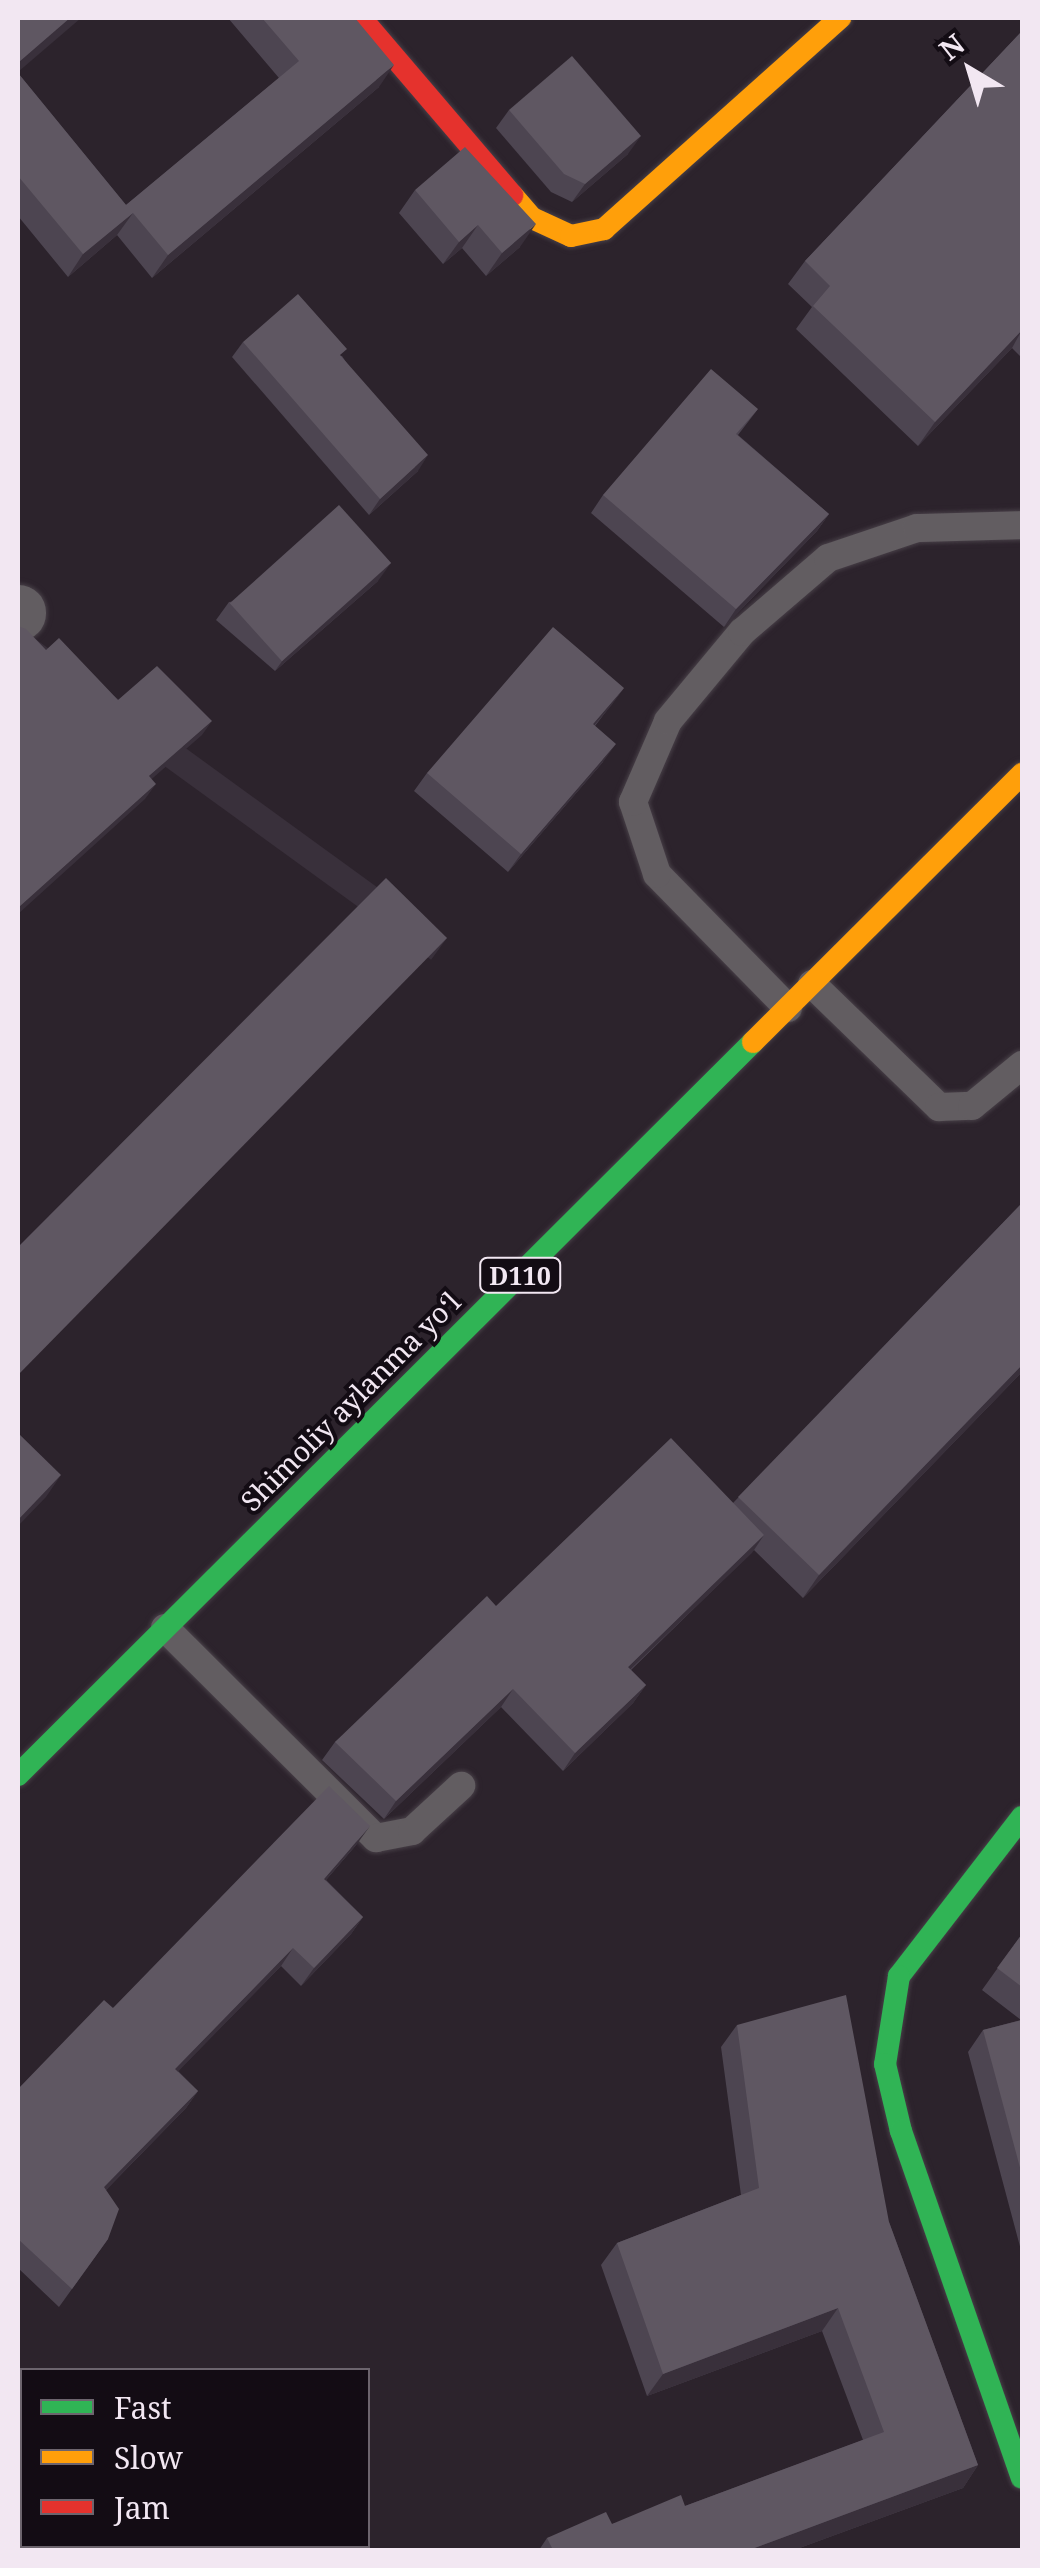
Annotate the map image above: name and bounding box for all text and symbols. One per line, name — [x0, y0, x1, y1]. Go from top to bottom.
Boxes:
north arrow — [920, 20, 1020, 120]
text: N — [931, 25, 972, 68]
road number: D110 — [478, 1255, 562, 1295]
street label: Shimoliy aylanma yoʻl — [233, 1284, 467, 1518]
legend — [20, 2368, 370, 2548]
text: Fast — [114, 2387, 171, 2428]
text: Slow — [114, 2437, 183, 2478]
text: Jam — [114, 2487, 170, 2528]

